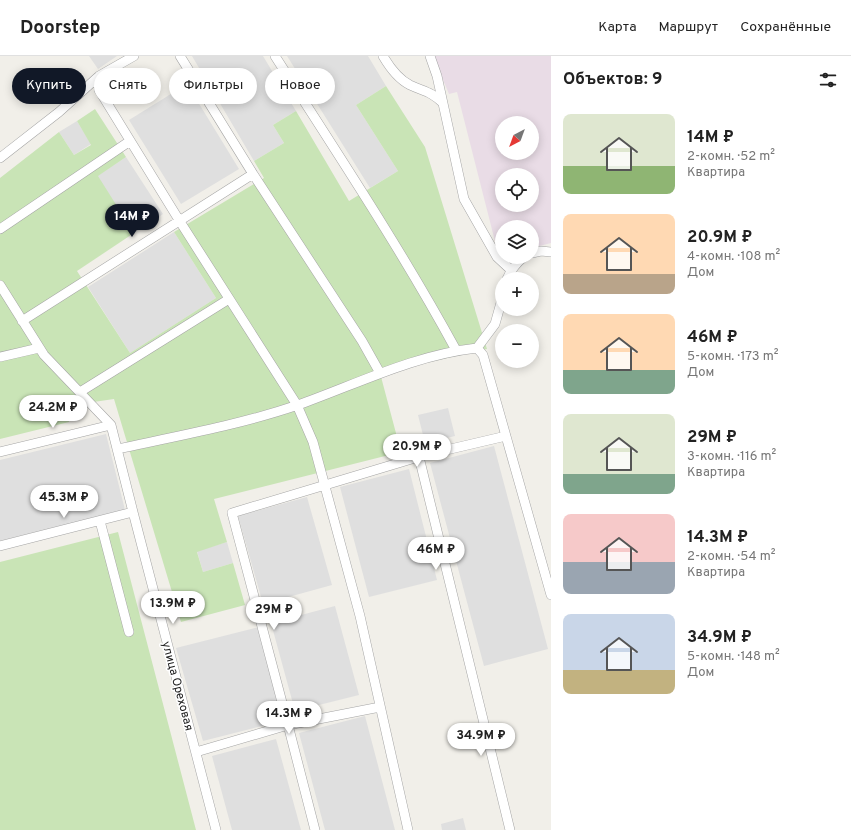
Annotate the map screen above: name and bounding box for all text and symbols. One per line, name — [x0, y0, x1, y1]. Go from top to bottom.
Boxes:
text: Doorstep — [20, 16, 100, 40]
text: Карта — [598, 19, 637, 36]
text: Маршрут — [659, 19, 718, 36]
text: Сохранённые — [740, 19, 831, 36]
chip: Купить — [12, 68, 86, 104]
chip: Снять — [94, 68, 161, 104]
chip: Фильтры — [169, 68, 257, 104]
chip: Новое — [265, 68, 335, 104]
text: Объектов: 9 — [563, 69, 663, 91]
icon: filters — [817, 69, 839, 91]
north arrow — [495, 116, 539, 160]
map controls — [495, 116, 539, 368]
text: 14M ₽ — [687, 127, 734, 149]
icon: home — [595, 130, 643, 178]
text: 2-комн. · 52 m² — [687, 149, 775, 165]
text: Квартира — [687, 165, 745, 181]
button: locate — [495, 168, 539, 212]
pin: 14M ₽ — [104, 204, 160, 238]
text: 14M ₽ — [114, 209, 150, 225]
button: layers — [495, 220, 539, 264]
text: 20.9M ₽ — [687, 227, 752, 249]
icon: home — [595, 230, 643, 278]
text: 4-комн. · 108 m² — [687, 249, 780, 265]
text: Дом — [687, 265, 714, 281]
button: + — [495, 272, 539, 316]
button: − — [495, 324, 539, 368]
text: 46M ₽ — [687, 327, 738, 349]
icon: home — [595, 330, 643, 378]
text: 5-комн. · 173 m² — [687, 349, 778, 365]
text: Дом — [687, 365, 714, 381]
pin: 24.2M ₽ — [16, 395, 90, 429]
text: 24.2M ₽ — [28, 400, 78, 416]
text: 29M ₽ — [687, 427, 737, 449]
icon: home — [595, 430, 643, 478]
pin: 20.9M ₽ — [380, 434, 454, 468]
text: 20.9M ₽ — [392, 439, 442, 455]
text: 3-комн. · 116 m² — [687, 449, 776, 465]
text: Квартира — [687, 465, 745, 481]
pin: 45.3M ₽ — [27, 485, 101, 519]
text: 45.3M ₽ — [39, 490, 89, 506]
text: 14.3M ₽ — [687, 527, 748, 549]
icon: home — [595, 530, 643, 578]
pin: 46M ₽ — [408, 537, 464, 571]
text: 46M ₽ — [417, 542, 455, 558]
text: 2-комн. · 54 m² — [687, 549, 775, 565]
text: Квартира — [687, 565, 745, 581]
pin: 13.9M ₽ — [136, 591, 210, 625]
text: 13.9M ₽ — [150, 596, 196, 612]
pin: 29M ₽ — [246, 597, 302, 631]
text: 29M ₽ — [255, 602, 293, 618]
text: 34.9M ₽ — [687, 627, 752, 649]
icon: home — [595, 630, 643, 678]
street label: улица Ореховая — [157, 640, 197, 733]
text: 5-комн. · 148 m² — [687, 649, 780, 665]
text: Дом — [687, 665, 714, 681]
pin: 14.3M ₽ — [252, 701, 326, 735]
text: 14.3M ₽ — [266, 706, 312, 722]
pin: 34.9M ₽ — [444, 723, 518, 757]
text: 34.9M ₽ — [456, 728, 506, 744]

